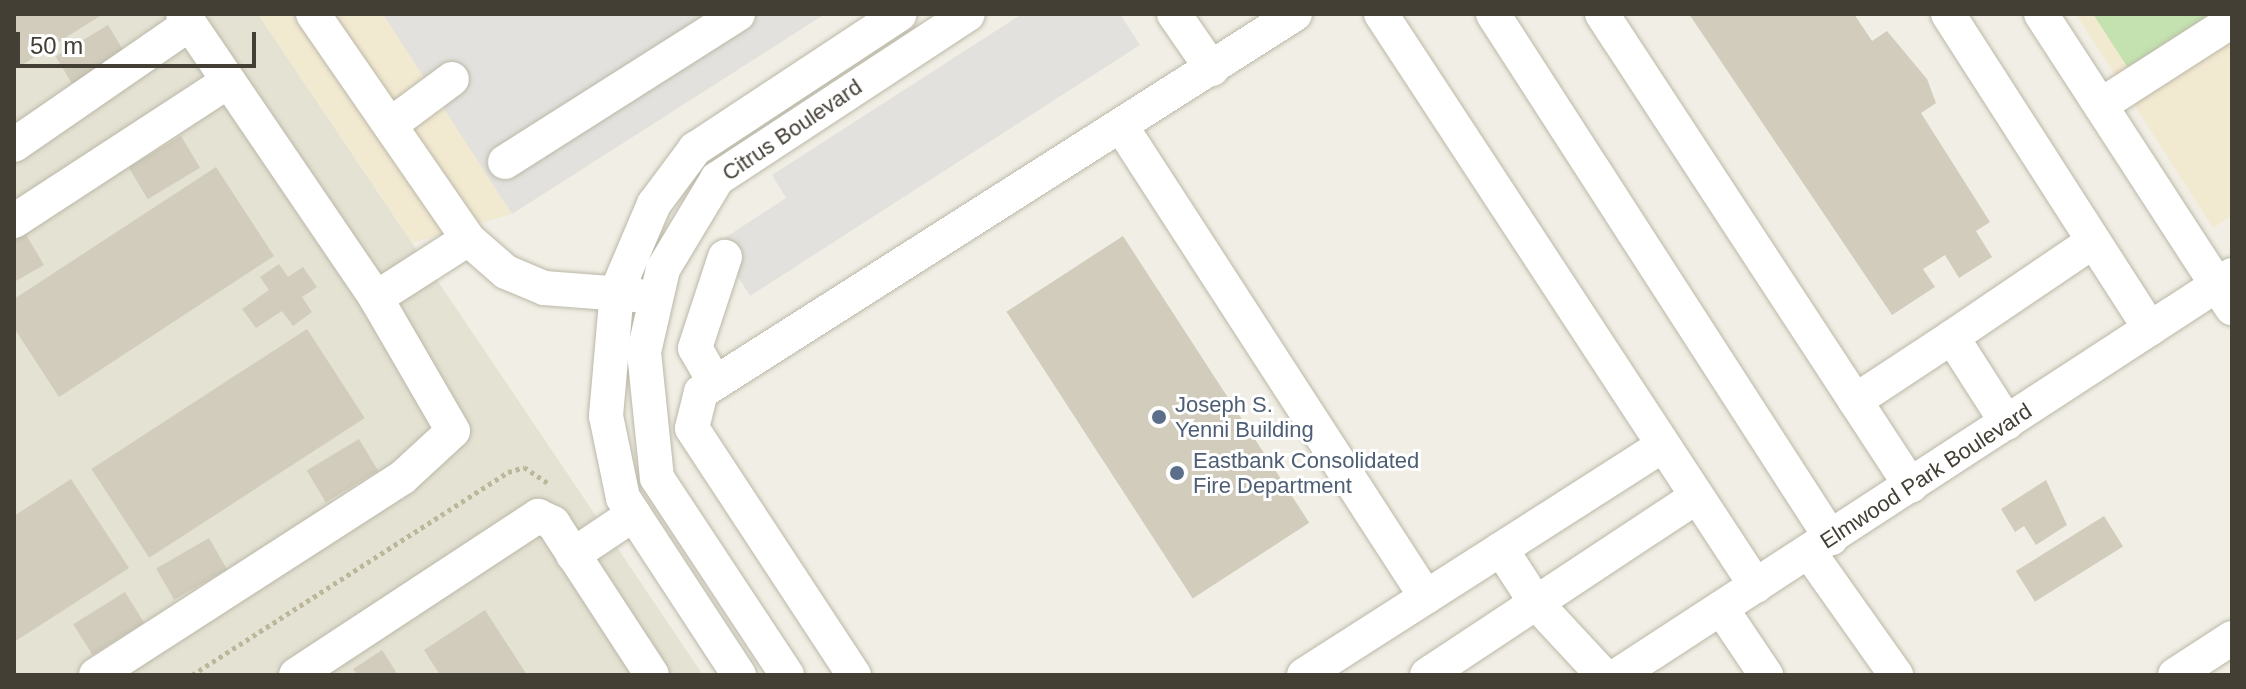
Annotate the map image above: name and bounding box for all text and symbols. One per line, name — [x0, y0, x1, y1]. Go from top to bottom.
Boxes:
scale bar — [20, 16, 260, 66]
text: 50 m — [30, 32, 83, 59]
street label: Citrus Boulevard — [717, 74, 867, 186]
place label: Joseph S. Yenni Building — [1175, 391, 1314, 442]
street label: Elmwood Park Boulevard — [1815, 398, 2037, 554]
marker: Joseph S. Yenni Building — [1150, 408, 1168, 426]
place label: Eastbank Consolidated Fire Department — [1193, 447, 1419, 498]
marker: Eastbank Consolidated Fire Department — [1168, 464, 1186, 482]

